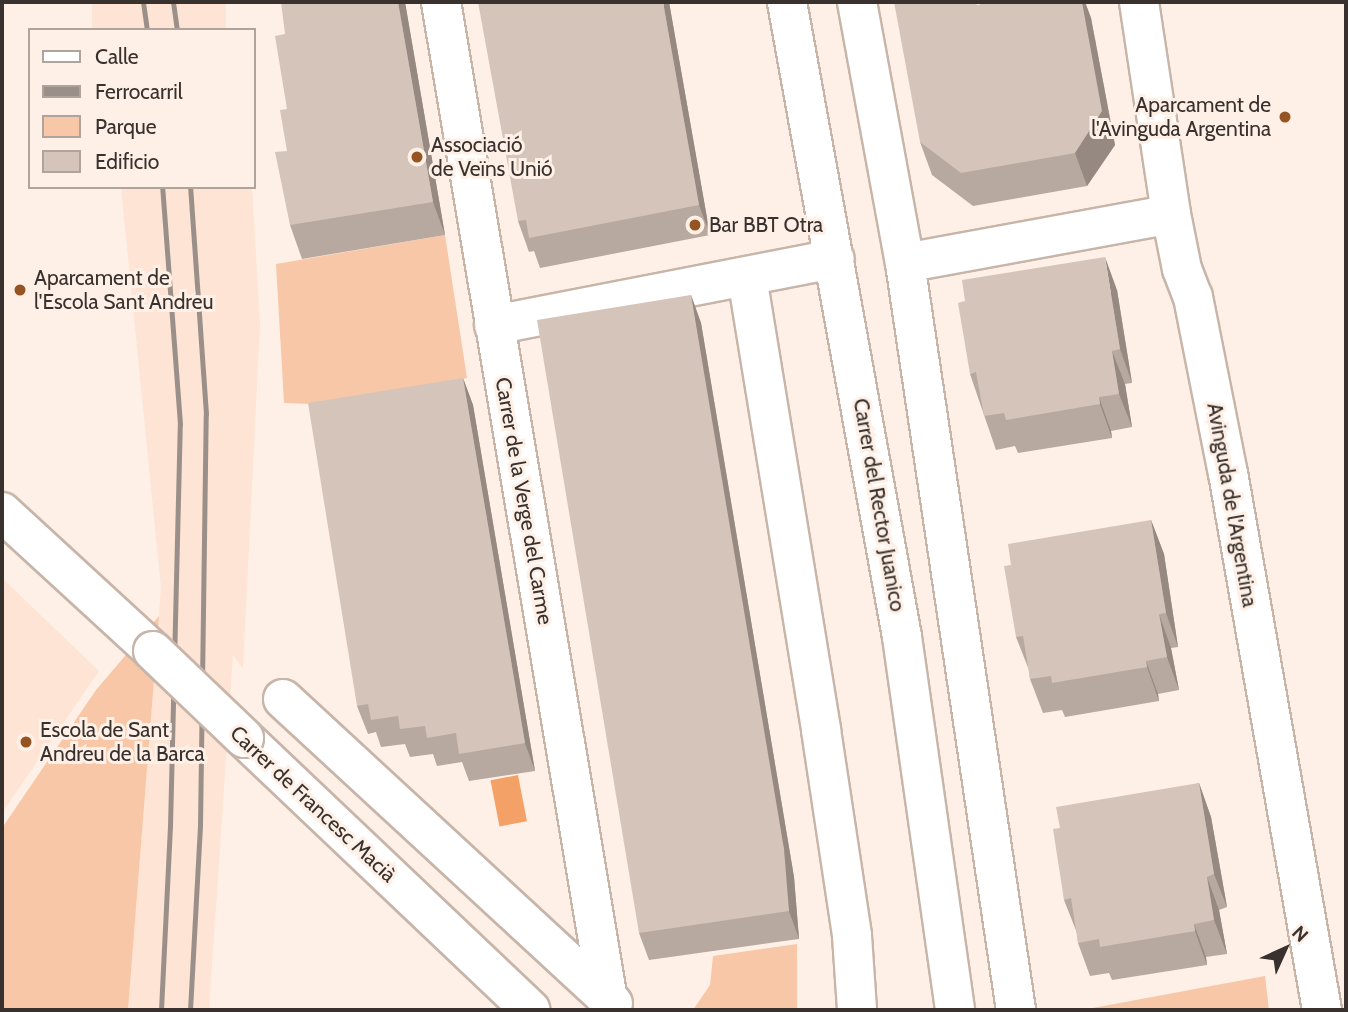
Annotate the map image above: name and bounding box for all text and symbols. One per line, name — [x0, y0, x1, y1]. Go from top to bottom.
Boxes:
legend — [28, 28, 256, 189]
text: Calle — [95, 44, 139, 69]
text: Ferrocarril — [95, 79, 183, 104]
place label: Aparcament de l'Avinguda Argentina — [1091, 92, 1271, 142]
marker: Aparcament de l'Avinguda Argentina — [1277, 109, 1293, 125]
text: Parque — [95, 114, 157, 139]
place label: Associació de Veïns Unió — [431, 132, 553, 182]
text: Edificio — [95, 149, 159, 174]
marker: Associació de Veïns Unió — [409, 149, 425, 165]
place label: Bar BBT Otra — [709, 212, 823, 238]
marker: Bar BBT Otra — [687, 217, 703, 233]
place label: Aparcament de l'Escola Sant Andreu — [34, 265, 213, 315]
marker: Aparcament de l'Escola Sant Andreu — [12, 282, 28, 298]
street label: Carrer de la Verge del Carme — [490, 375, 558, 627]
street label: Carrer del Rector Juanico — [848, 396, 910, 614]
street label: Avinguda de l'Argentina — [1202, 401, 1262, 609]
place label: Escola de Sant Andreu de la Barca — [40, 717, 205, 767]
street label: Carrer de Francesc Macià — [225, 721, 401, 887]
marker: Escola de Sant Andreu de la Barca — [18, 734, 34, 750]
north arrow — [1250, 914, 1320, 984]
text: N — [1287, 921, 1313, 947]

